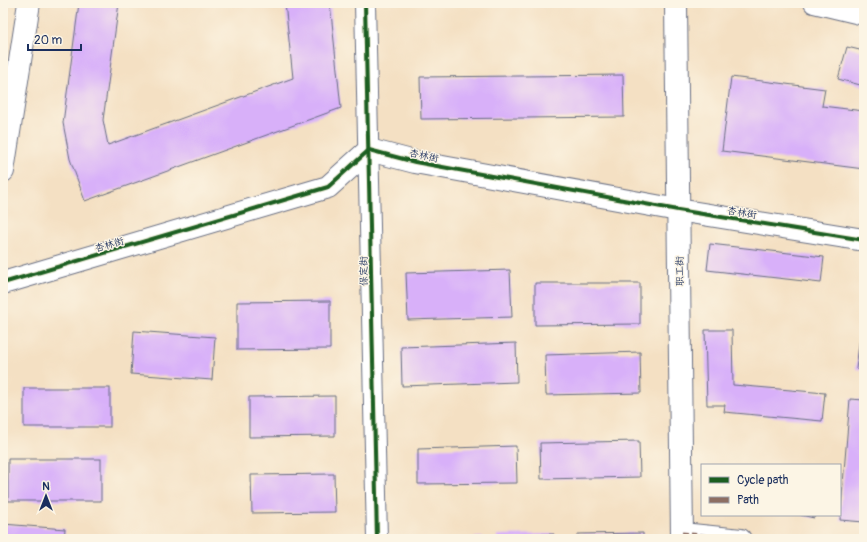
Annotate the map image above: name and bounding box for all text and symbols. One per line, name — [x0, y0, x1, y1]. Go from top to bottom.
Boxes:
scale bar — [28, 26, 81, 52]
text: 20 m — [34, 33, 63, 48]
street label: 杏林街 — [408, 147, 440, 165]
street label: 杏林街 — [726, 205, 758, 221]
street label: 杏林街 — [93, 235, 125, 255]
street label: 保定街 — [358, 256, 370, 286]
street label: 职工街 — [674, 256, 686, 286]
legend — [701, 464, 841, 516]
text: Cycle path — [737, 473, 789, 488]
north arrow — [26, 476, 66, 516]
text: N — [42, 480, 50, 493]
text: Path — [737, 493, 759, 508]

